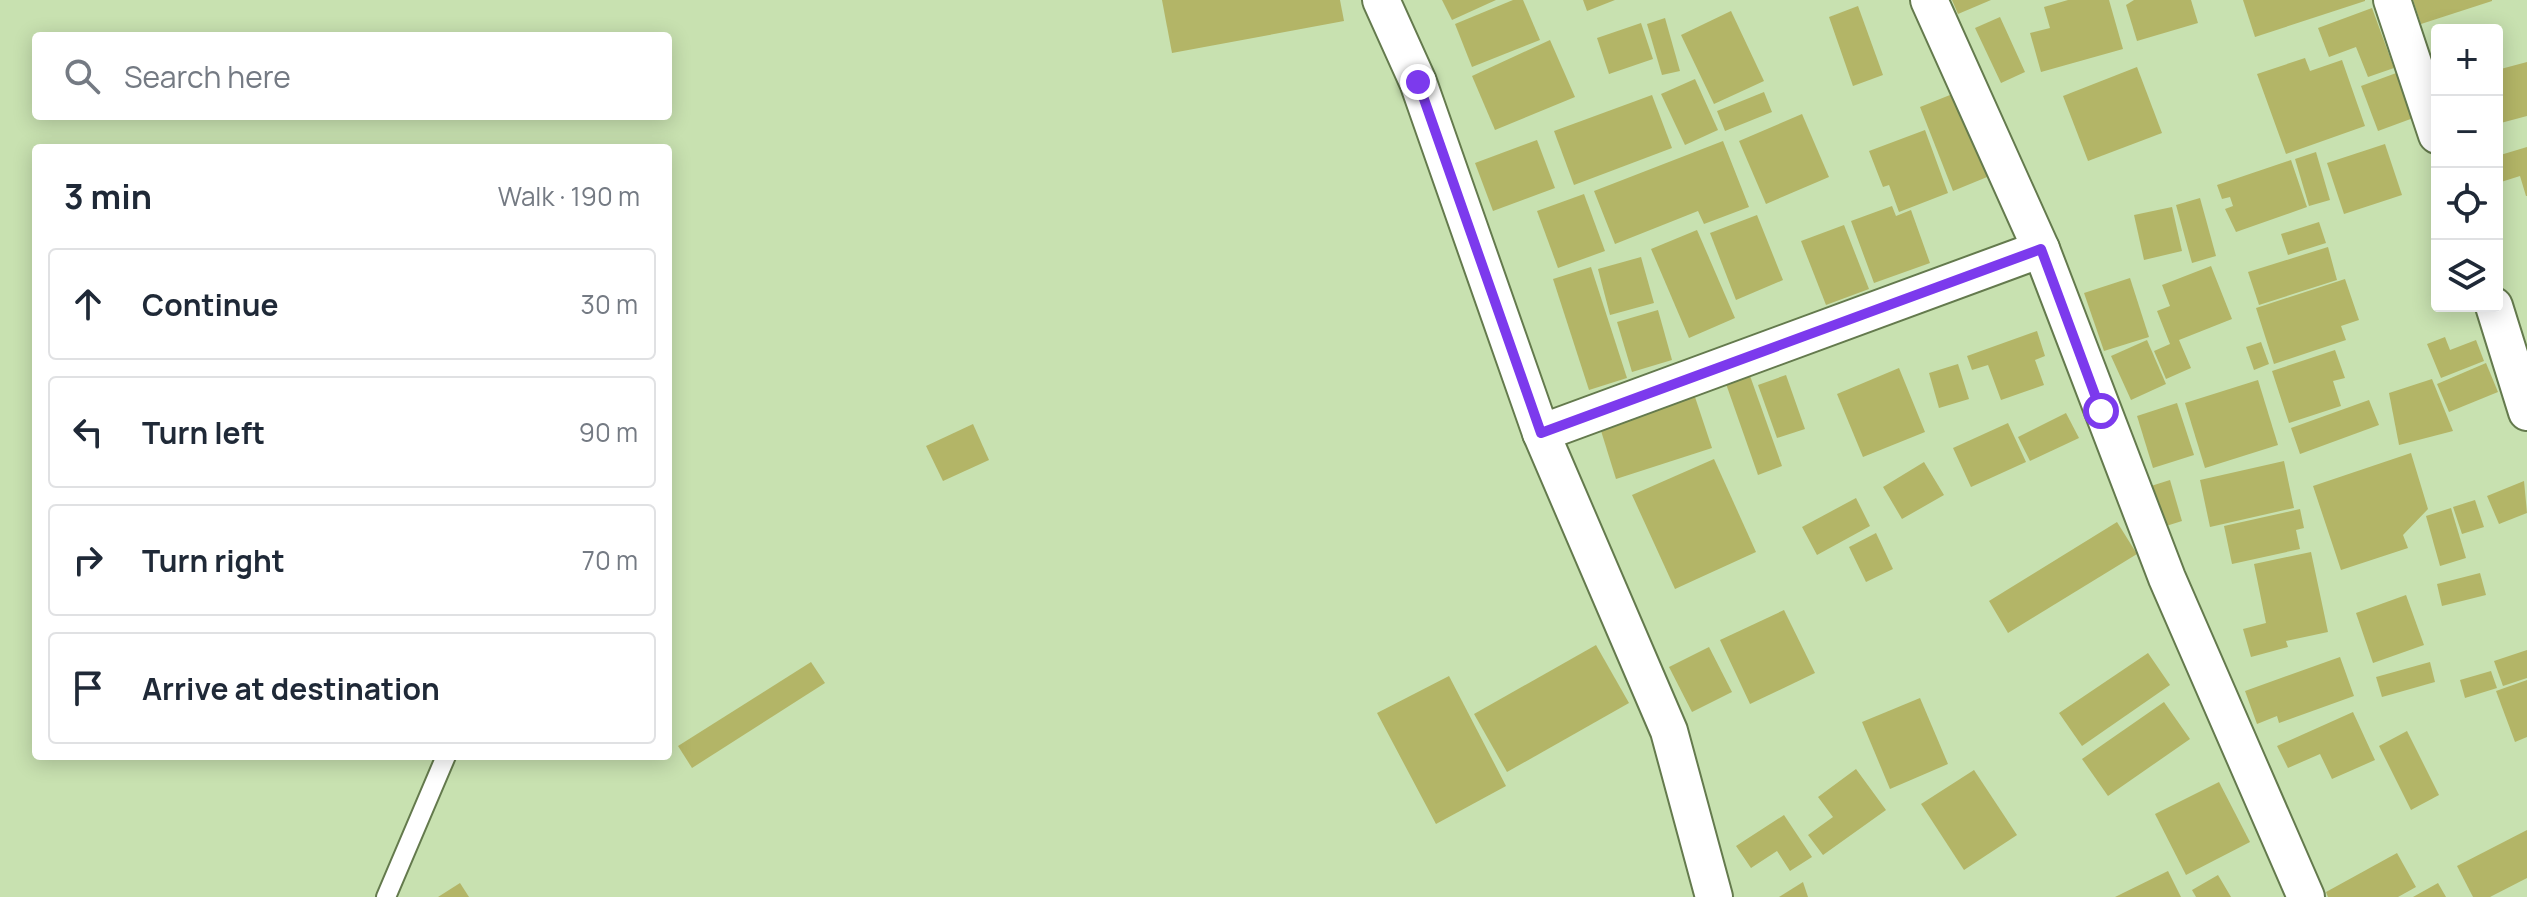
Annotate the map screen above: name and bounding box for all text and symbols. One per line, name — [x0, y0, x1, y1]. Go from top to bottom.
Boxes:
map controls — [2431, 24, 2503, 312]
button: + — [2431, 24, 2503, 96]
search box — [32, 32, 672, 120]
icon: search — [60, 54, 104, 98]
text: Search here — [124, 56, 291, 97]
route end — [1400, 64, 1436, 100]
button: − — [2431, 96, 2503, 168]
button: locate — [2431, 168, 2503, 240]
text: 3 min — [64, 173, 152, 219]
text: Walk · 190 m — [498, 178, 640, 214]
button: layers — [2431, 240, 2503, 312]
icon: ahead — [66, 282, 110, 326]
text: Continue — [142, 284, 278, 325]
text: 30 m — [581, 286, 638, 322]
route start — [2083, 393, 2119, 429]
icon: left — [66, 410, 110, 454]
text: Turn left — [142, 412, 265, 453]
text: 90 m — [579, 414, 638, 450]
icon: right — [66, 538, 110, 582]
text: Turn right — [142, 540, 285, 581]
text: 70 m — [582, 542, 638, 578]
icon: arrive — [66, 666, 110, 710]
text: Arrive at destination — [142, 668, 440, 709]

